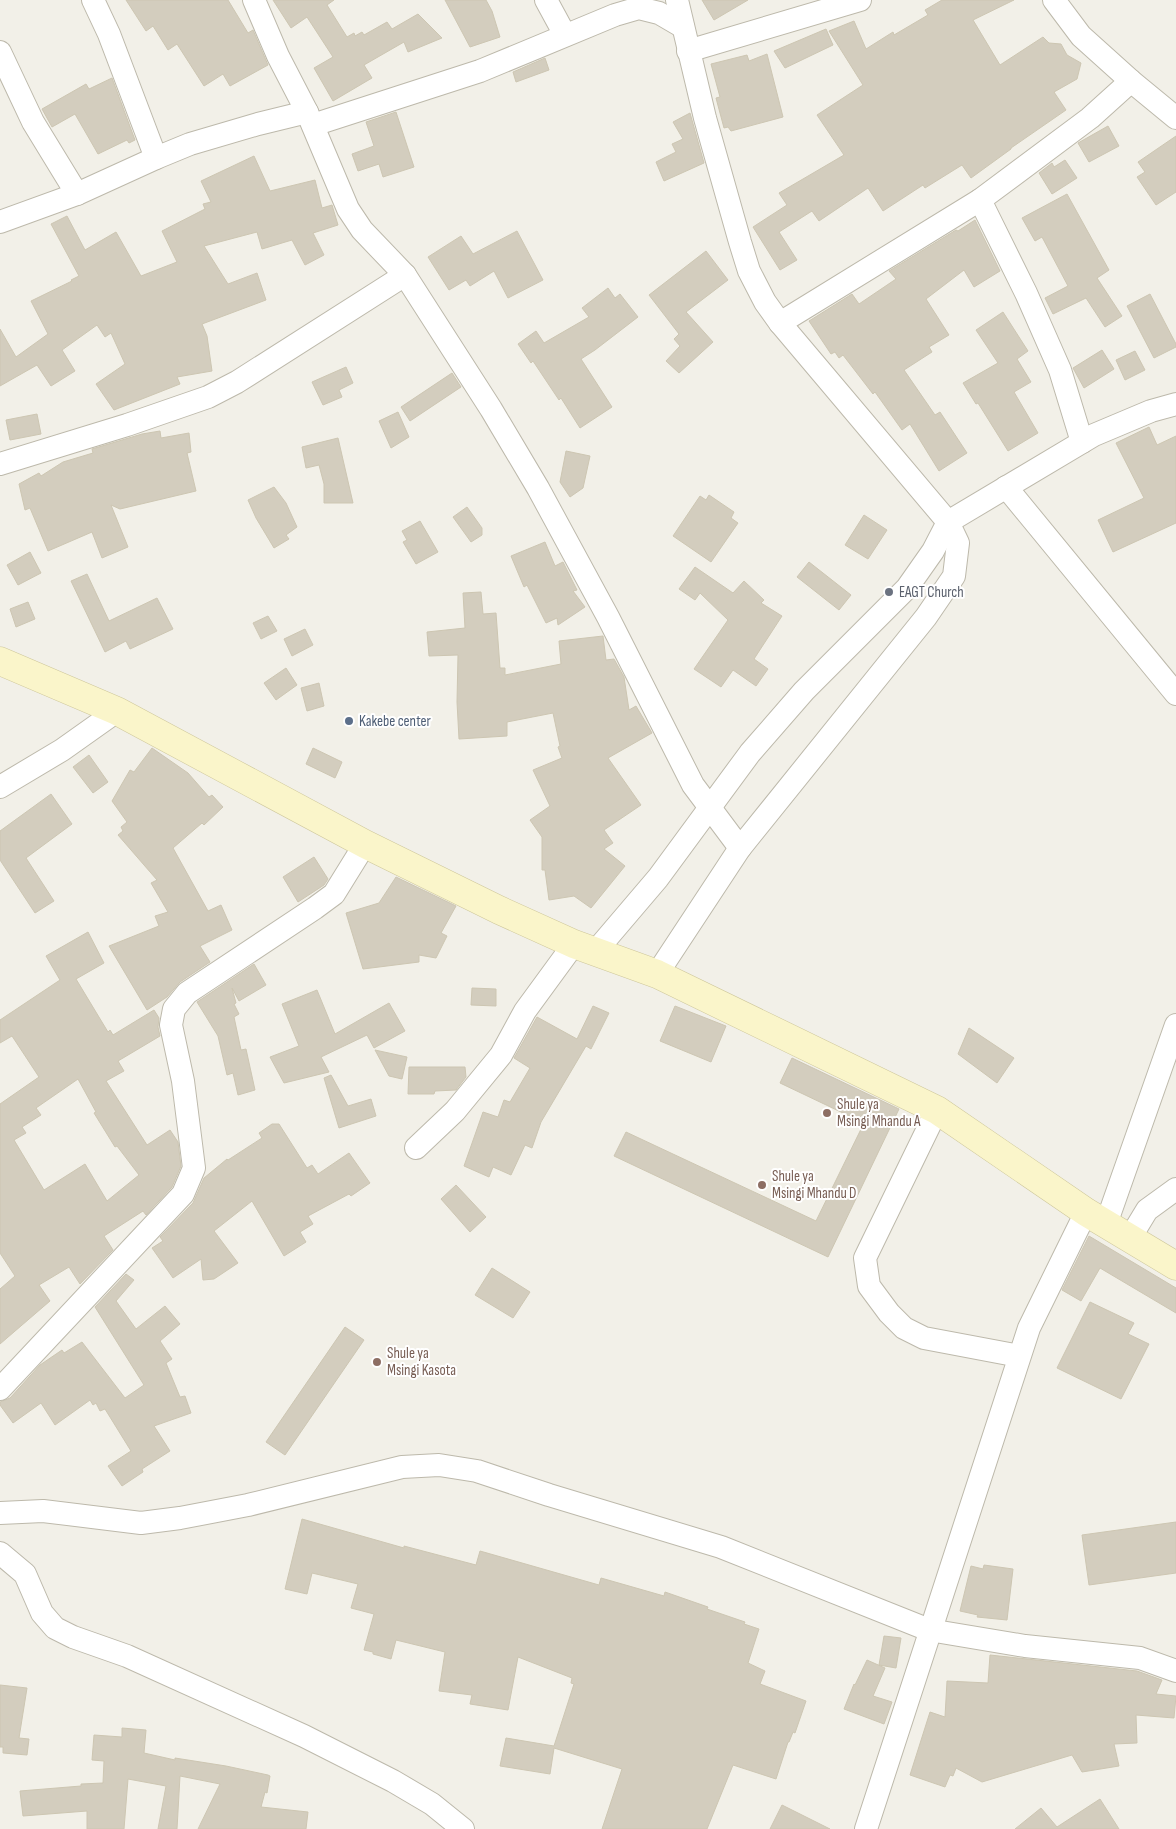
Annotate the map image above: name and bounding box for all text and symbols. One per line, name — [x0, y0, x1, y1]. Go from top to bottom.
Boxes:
place label: EAGT Church — [899, 583, 964, 602]
marker: EAGT Church — [883, 586, 895, 598]
place label: Kakebe center — [359, 712, 432, 731]
marker: Kakebe center — [343, 715, 355, 727]
place label: Shule ya Msingi Mhandu A — [837, 1095, 921, 1131]
marker: Shule ya Msingi Mhandu A — [821, 1107, 833, 1119]
place label: Shule ya Msingi Mhandu D — [772, 1167, 856, 1203]
marker: Shule ya Msingi Mhandu D — [756, 1179, 768, 1191]
place label: Shule ya Msingi Kasota — [387, 1344, 456, 1380]
marker: Shule ya Msingi Kasota — [371, 1356, 383, 1368]

